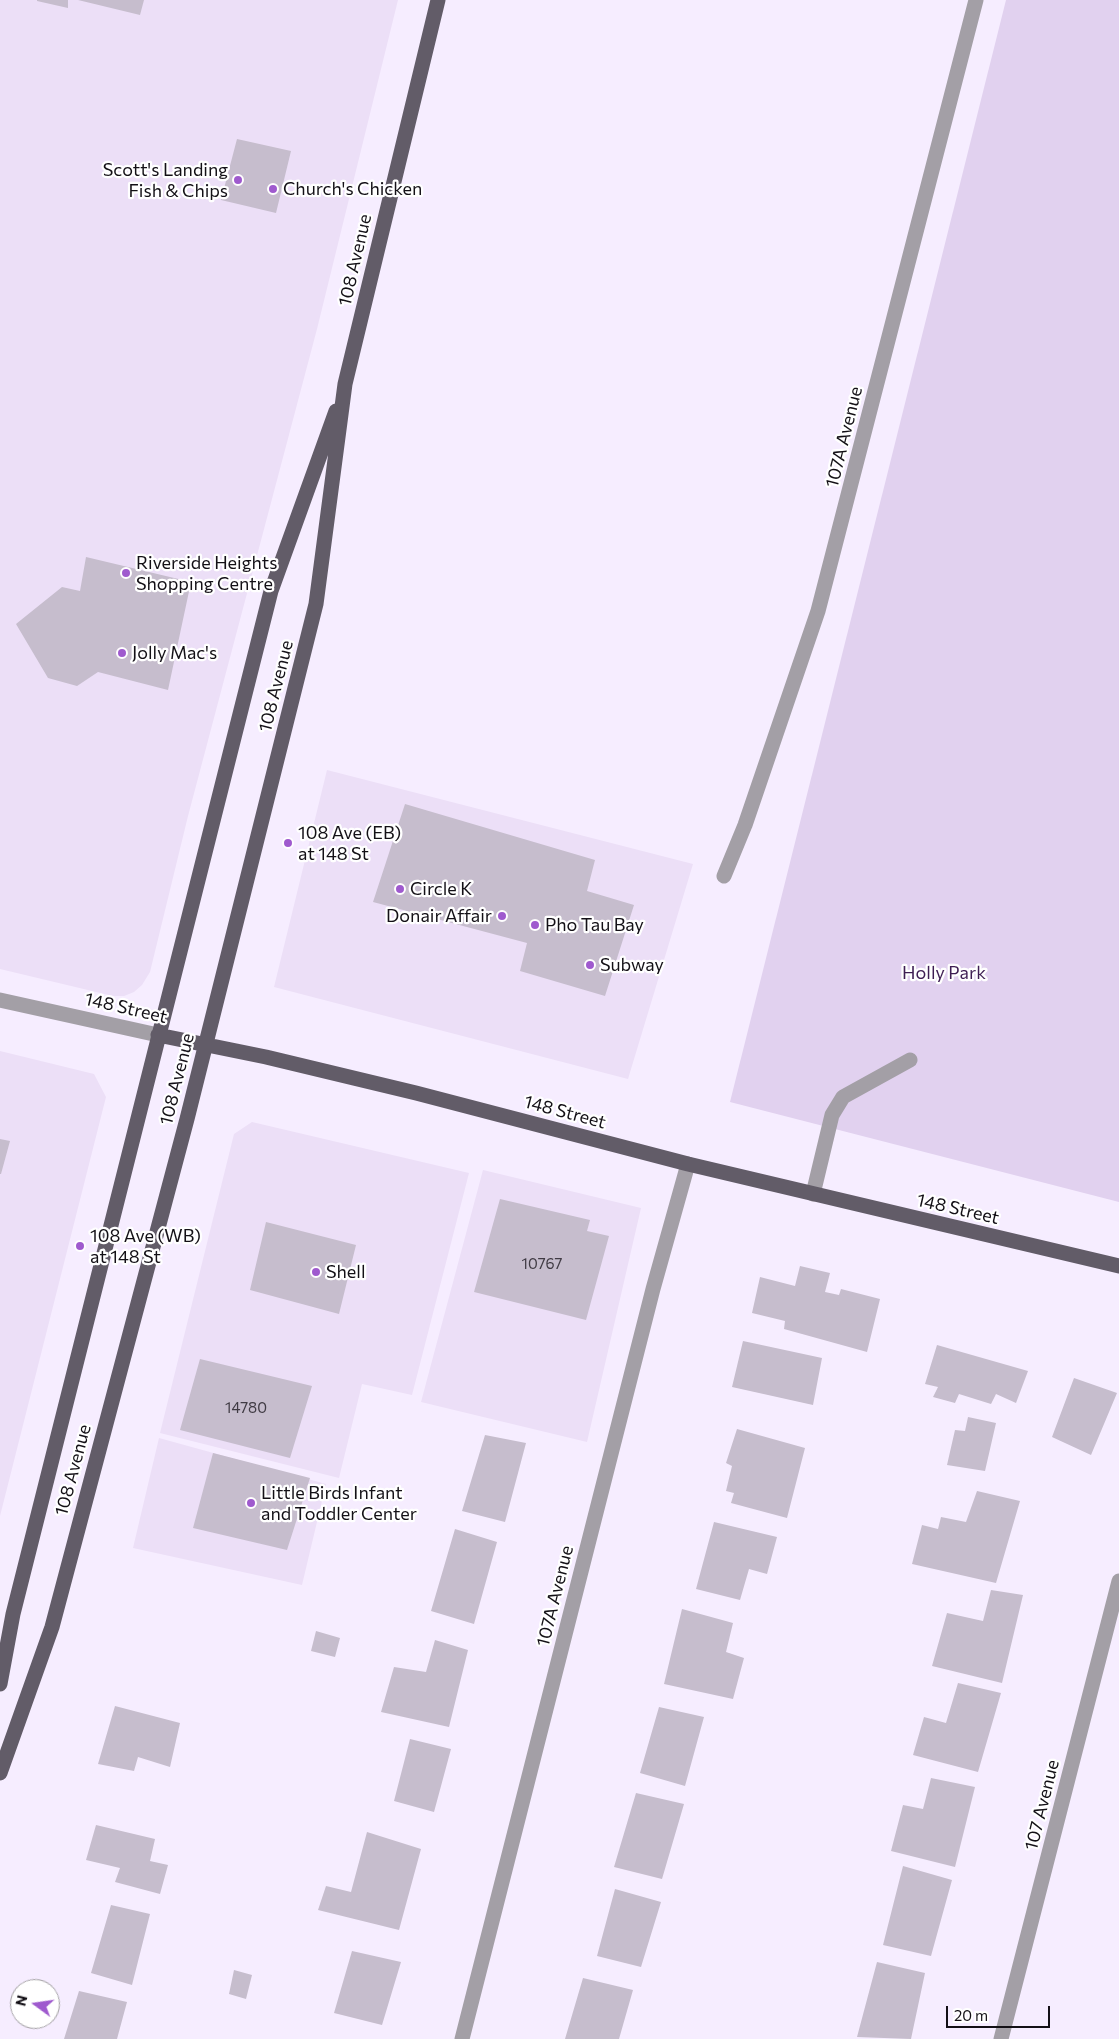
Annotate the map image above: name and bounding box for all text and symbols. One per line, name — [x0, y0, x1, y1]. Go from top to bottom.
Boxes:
place label: Scott's Landing Fish & Chips — [103, 159, 228, 202]
marker: Scott's Landing Fish & Chips — [232, 174, 244, 186]
place label: Church's Chicken — [283, 178, 422, 200]
marker: Church's Chicken — [267, 183, 279, 195]
street label: 108 Avenue — [334, 212, 376, 308]
street label: 107A Avenue — [821, 384, 867, 490]
place label: Riverside Heights Shopping Centre — [136, 552, 277, 594]
marker: Riverside Heights Shopping Centre — [120, 567, 132, 579]
street label: 108 Avenue — [254, 638, 298, 734]
place label: Jolly Mac's — [132, 642, 217, 664]
marker: Jolly Mac's — [116, 647, 128, 659]
place label: 108 Ave (EB) at 148 St — [298, 822, 401, 864]
marker: 108 Ave (EB) at 148 St — [282, 837, 294, 849]
place label: Circle K — [410, 878, 472, 900]
marker: Circle K — [394, 883, 406, 895]
place label: Donair Affair — [386, 905, 492, 927]
marker: Donair Affair — [496, 910, 508, 922]
place label: Pho Tau Bay — [545, 914, 644, 936]
marker: Pho Tau Bay — [529, 919, 541, 931]
place label: Subway — [600, 954, 664, 976]
marker: Subway — [584, 959, 596, 971]
park label: Holly Park — [902, 962, 986, 984]
street label: 148 Street — [83, 988, 169, 1028]
street label: 108 Avenue — [155, 1031, 199, 1127]
street label: 148 Street — [522, 1091, 608, 1133]
street label: 148 Street — [915, 1189, 1001, 1229]
place label: 108 Ave (WB) at 148 St — [90, 1225, 201, 1268]
marker: 108 Ave (WB) at 148 St — [74, 1240, 86, 1252]
house number: 10767 — [522, 1255, 562, 1273]
place label: Shell — [326, 1261, 366, 1283]
marker: Shell — [310, 1266, 322, 1278]
house number: 14780 — [225, 1399, 267, 1417]
street label: 108 Avenue — [50, 1422, 96, 1518]
place label: Little Birds Infant and Toddler Center — [261, 1482, 417, 1525]
marker: Little Birds Infant and Toddler Center — [245, 1497, 257, 1509]
street label: 107A Avenue — [532, 1543, 578, 1649]
street label: 107 Avenue — [1020, 1758, 1064, 1852]
north arrow — [10, 1979, 60, 2029]
text: N — [11, 1993, 30, 2008]
scale bar — [949, 1996, 1053, 2028]
text: 20 m — [954, 2006, 988, 2024]

